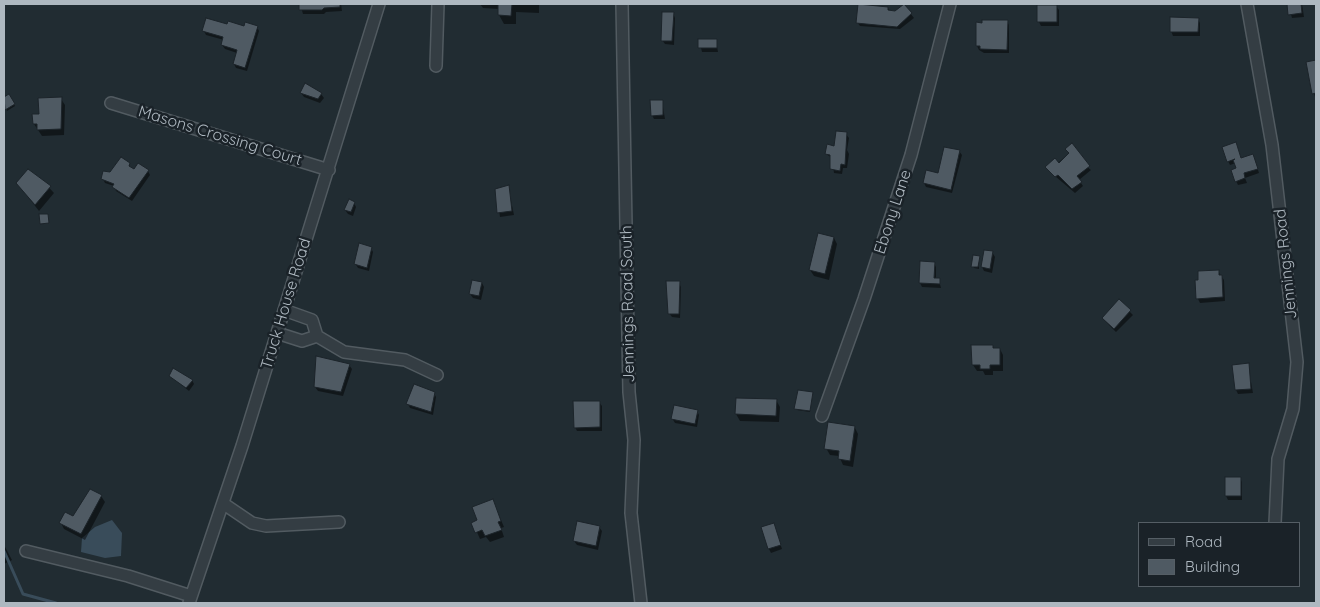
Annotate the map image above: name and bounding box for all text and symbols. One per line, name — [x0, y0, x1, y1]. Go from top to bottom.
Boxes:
street label: Masons Crossing Court — [136, 102, 304, 170]
street label: Ebony Lane — [870, 167, 916, 257]
street label: Jennings Road — [1271, 208, 1301, 320]
street label: Jennings Road South — [617, 225, 639, 383]
street label: Truck House Road — [257, 236, 315, 372]
legend — [1138, 522, 1300, 587]
text: Road — [1185, 532, 1222, 551]
text: Building — [1185, 557, 1240, 576]

